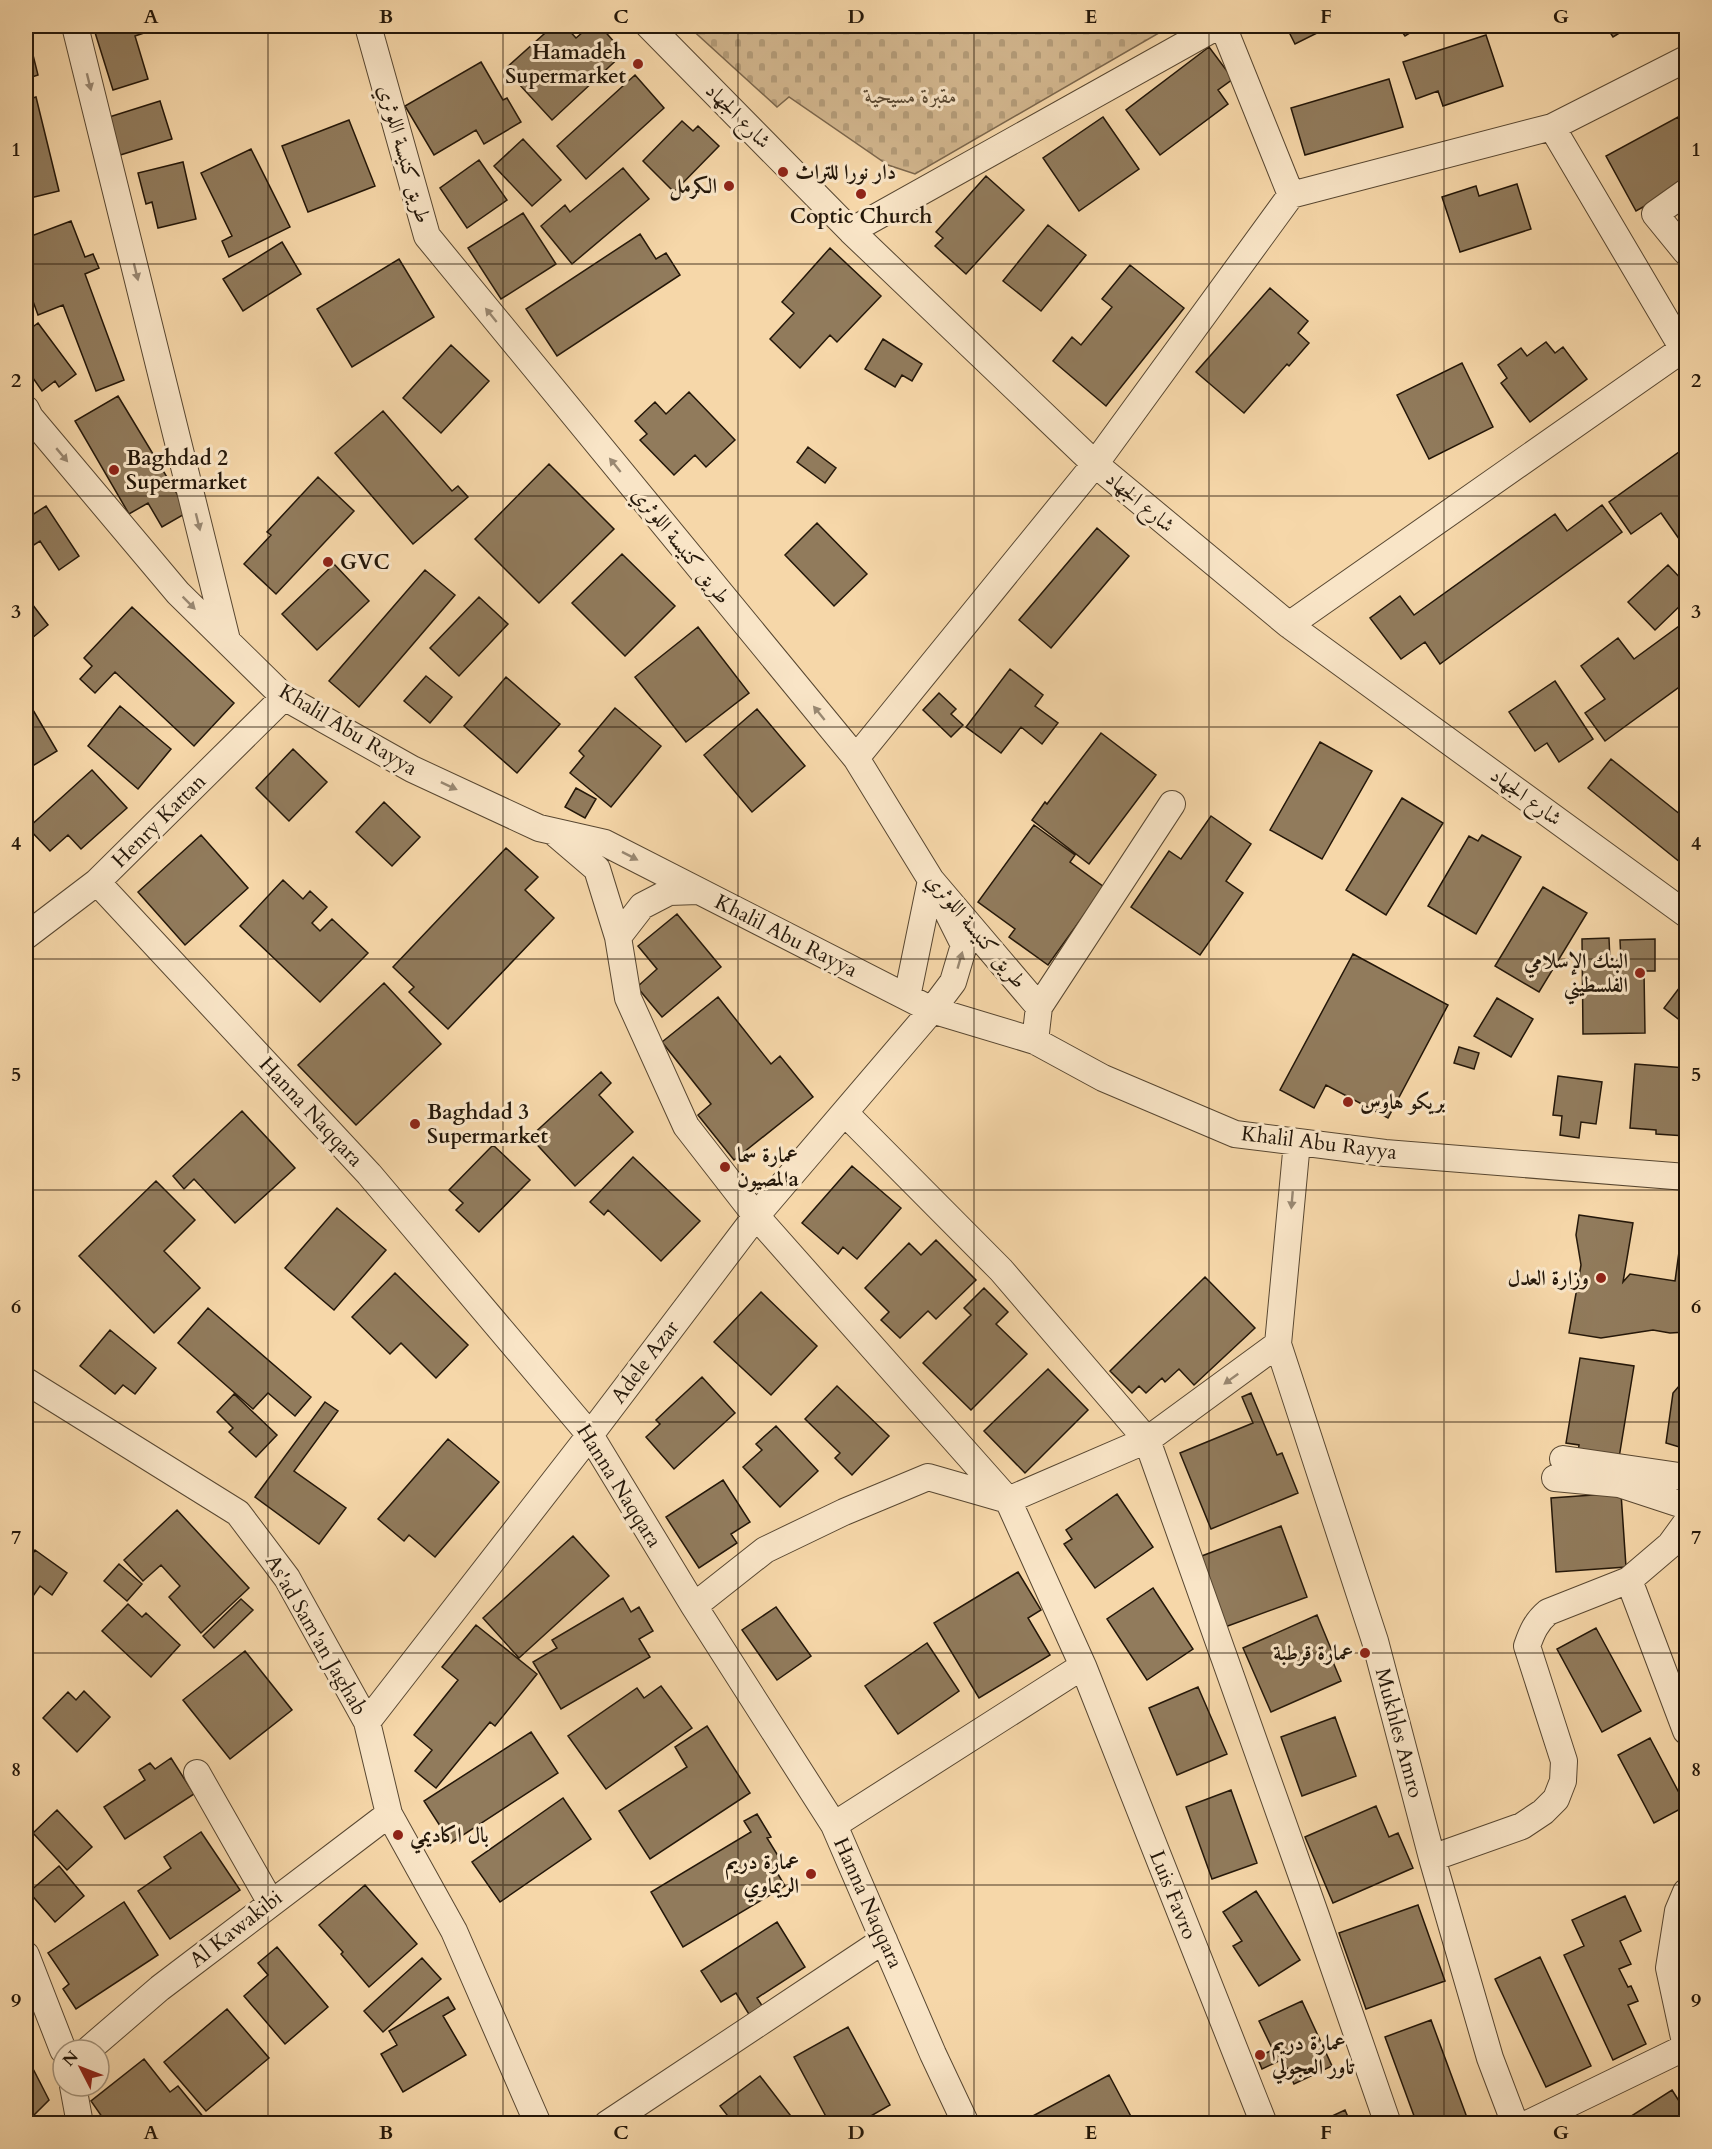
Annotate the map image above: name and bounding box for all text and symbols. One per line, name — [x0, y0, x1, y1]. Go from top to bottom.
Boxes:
text: A — [143, 3, 159, 30]
text: B — [379, 3, 393, 30]
text: C — [613, 3, 629, 30]
text: D — [847, 3, 865, 30]
text: E — [1085, 3, 1097, 30]
text: F — [1320, 3, 1332, 30]
text: G — [1553, 3, 1569, 30]
place label: Hamadeh Supermarket — [505, 38, 627, 91]
marker: Hamadeh Supermarket — [631, 57, 645, 71]
one-way arrow — [85, 73, 94, 91]
street label: شارع الجهاد — [697, 77, 777, 157]
street label: طريق كنيسة اللوثري — [369, 81, 438, 227]
park label: مقبرة مسيحية — [863, 82, 957, 111]
text: 1 — [11, 136, 21, 163]
text: 1 — [1691, 136, 1701, 163]
place label: دار نورا للتراث — [795, 158, 896, 187]
marker: دار نورا للتراث — [776, 165, 790, 179]
place label: الكرمل — [669, 172, 717, 201]
marker: الكرمل — [722, 179, 736, 193]
marker: Coptic Church — [854, 187, 868, 201]
place label: Coptic Church — [790, 202, 932, 231]
one-way arrow — [131, 262, 141, 281]
one-way arrow — [486, 307, 498, 322]
text: 2 — [11, 367, 21, 394]
text: 2 — [1691, 367, 1701, 394]
place label: Baghdad 2 Supermarket — [126, 444, 247, 497]
one-way arrow — [55, 447, 68, 462]
one-way arrow — [609, 457, 622, 473]
marker: Baghdad 2 Supermarket — [107, 463, 121, 477]
street label: شارع الجهاد — [1097, 464, 1181, 542]
street label: طريق كنيسة اللوثري — [624, 481, 737, 611]
one-way arrow — [194, 513, 204, 531]
place label: GVC — [340, 548, 390, 577]
marker: GVC — [321, 555, 335, 569]
one-way arrow — [181, 596, 196, 610]
text: 3 — [11, 598, 21, 625]
text: 3 — [1691, 598, 1701, 625]
street label: Khalil Abu Rayya — [273, 677, 423, 783]
one-way arrow — [813, 706, 826, 721]
street label: شارع الجهاد — [1482, 761, 1568, 835]
street label: Henry Kattan — [105, 767, 213, 875]
one-way arrow — [440, 782, 457, 791]
text: 4 — [11, 830, 21, 857]
text: 4 — [1691, 830, 1701, 857]
one-way arrow — [621, 851, 638, 861]
street label: طريق كنيسة اللوثري — [918, 867, 1033, 996]
street label: Khalil Abu Rayya — [710, 888, 862, 984]
place label: البنك الإسلامي الفلسطيني — [1523, 947, 1628, 1005]
one-way arrow — [956, 951, 965, 969]
marker: البنك الإسلامي الفلسطيني — [1633, 966, 1647, 980]
street label: Hanna Naqqara — [252, 1051, 370, 1173]
text: 5 — [11, 1061, 21, 1088]
text: 5 — [1691, 1061, 1701, 1088]
place label: بريكو هاوس — [1360, 1088, 1446, 1117]
marker: بريكو هاوس — [1341, 1095, 1355, 1109]
place label: Baghdad 3 Supermarket — [427, 1098, 548, 1151]
marker: Baghdad 3 Supermarket — [408, 1117, 422, 1131]
street label: Khalil Abu Rayya — [1239, 1119, 1399, 1167]
place label: عمارة سما المصيونa — [737, 1141, 800, 1194]
marker: عمارة سما المصيونa — [718, 1160, 732, 1174]
one-way arrow — [1287, 1191, 1297, 1210]
place label: وزارة العدل — [1507, 1264, 1589, 1293]
marker: وزارة العدل — [1594, 1271, 1608, 1285]
text: 6 — [11, 1293, 21, 1320]
text: 6 — [1691, 1293, 1701, 1320]
street label: Adele Azar — [604, 1314, 686, 1410]
one-way arrow — [1224, 1373, 1240, 1385]
street label: Hanna Naqqara — [569, 1419, 669, 1553]
text: 7 — [11, 1524, 21, 1551]
text: 7 — [1691, 1524, 1701, 1551]
street label: As'ad Sam'an Jaghab — [258, 1549, 374, 1721]
place label: عمارة قرطبة — [1273, 1639, 1353, 1668]
marker: عمارة قرطبة — [1358, 1646, 1372, 1660]
street label: Mukhles Amro — [1368, 1665, 1430, 1801]
text: 8 — [11, 1756, 21, 1783]
text: 8 — [1691, 1756, 1701, 1783]
place label: بال اكاديمي — [410, 1821, 489, 1854]
marker: بال اكاديمي — [391, 1828, 405, 1842]
street label: Hanna Naqqara — [826, 1833, 910, 1973]
street label: Luis Favro — [1142, 1846, 1204, 1944]
place label: عمارة دريم الريماوي — [726, 1848, 799, 1903]
marker: عمارة دريم الريماوي — [804, 1867, 818, 1881]
street label: Al Kawakibi — [183, 1883, 289, 1975]
text: 9 — [11, 1987, 21, 2014]
text: 9 — [1691, 1987, 1701, 2014]
place label: عمارة دريم تاور العجولي — [1271, 2029, 1355, 2085]
north arrow — [51, 2038, 111, 2098]
text: N — [58, 2046, 83, 2071]
marker: عمارة دريم تاور العجولي — [1253, 2048, 1267, 2062]
text: A — [143, 2119, 159, 2146]
text: B — [379, 2119, 393, 2146]
text: C — [613, 2119, 629, 2146]
text: D — [847, 2119, 865, 2146]
text: E — [1085, 2119, 1097, 2146]
text: F — [1320, 2119, 1332, 2146]
text: G — [1553, 2119, 1569, 2146]

